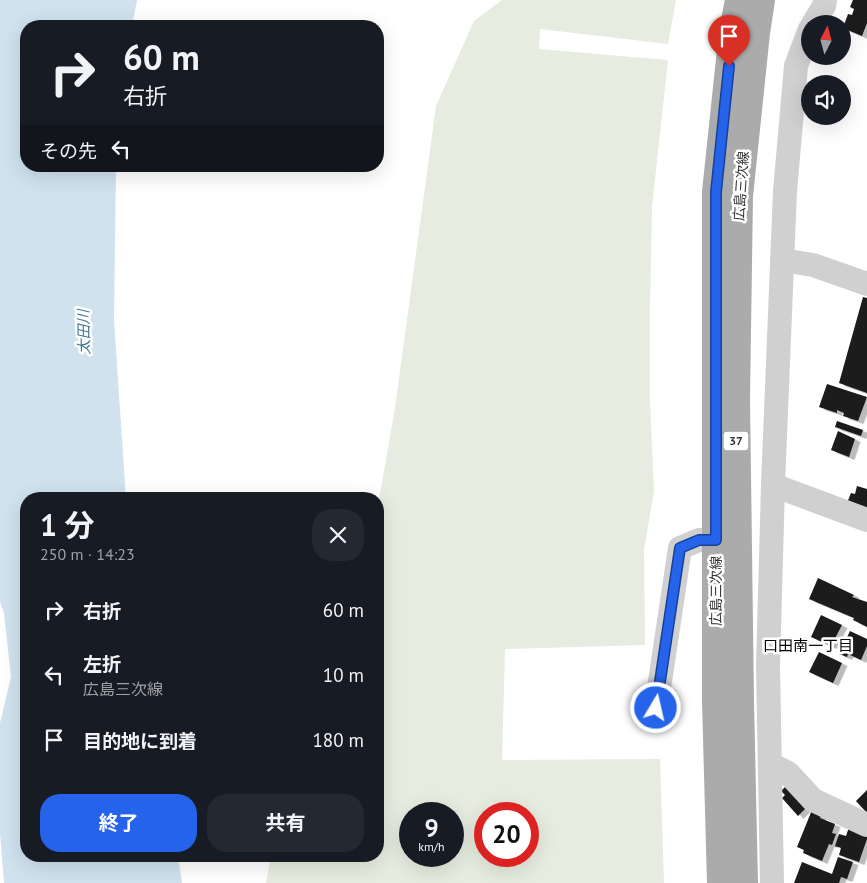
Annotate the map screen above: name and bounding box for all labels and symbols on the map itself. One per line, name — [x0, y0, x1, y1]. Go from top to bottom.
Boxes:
pin — [708, 15, 750, 66]
north arrow — [801, 15, 851, 65]
street label: 広島三次線 — [730, 150, 752, 222]
water label: 太田川 — [74, 307, 93, 355]
road number: 37 — [724, 432, 748, 451]
street label: 広島三次線 — [707, 556, 725, 626]
district label: 口田南一丁目 — [763, 636, 853, 655]
position arrow — [629, 681, 681, 733]
speed limit sign: 20 — [474, 802, 539, 867]

